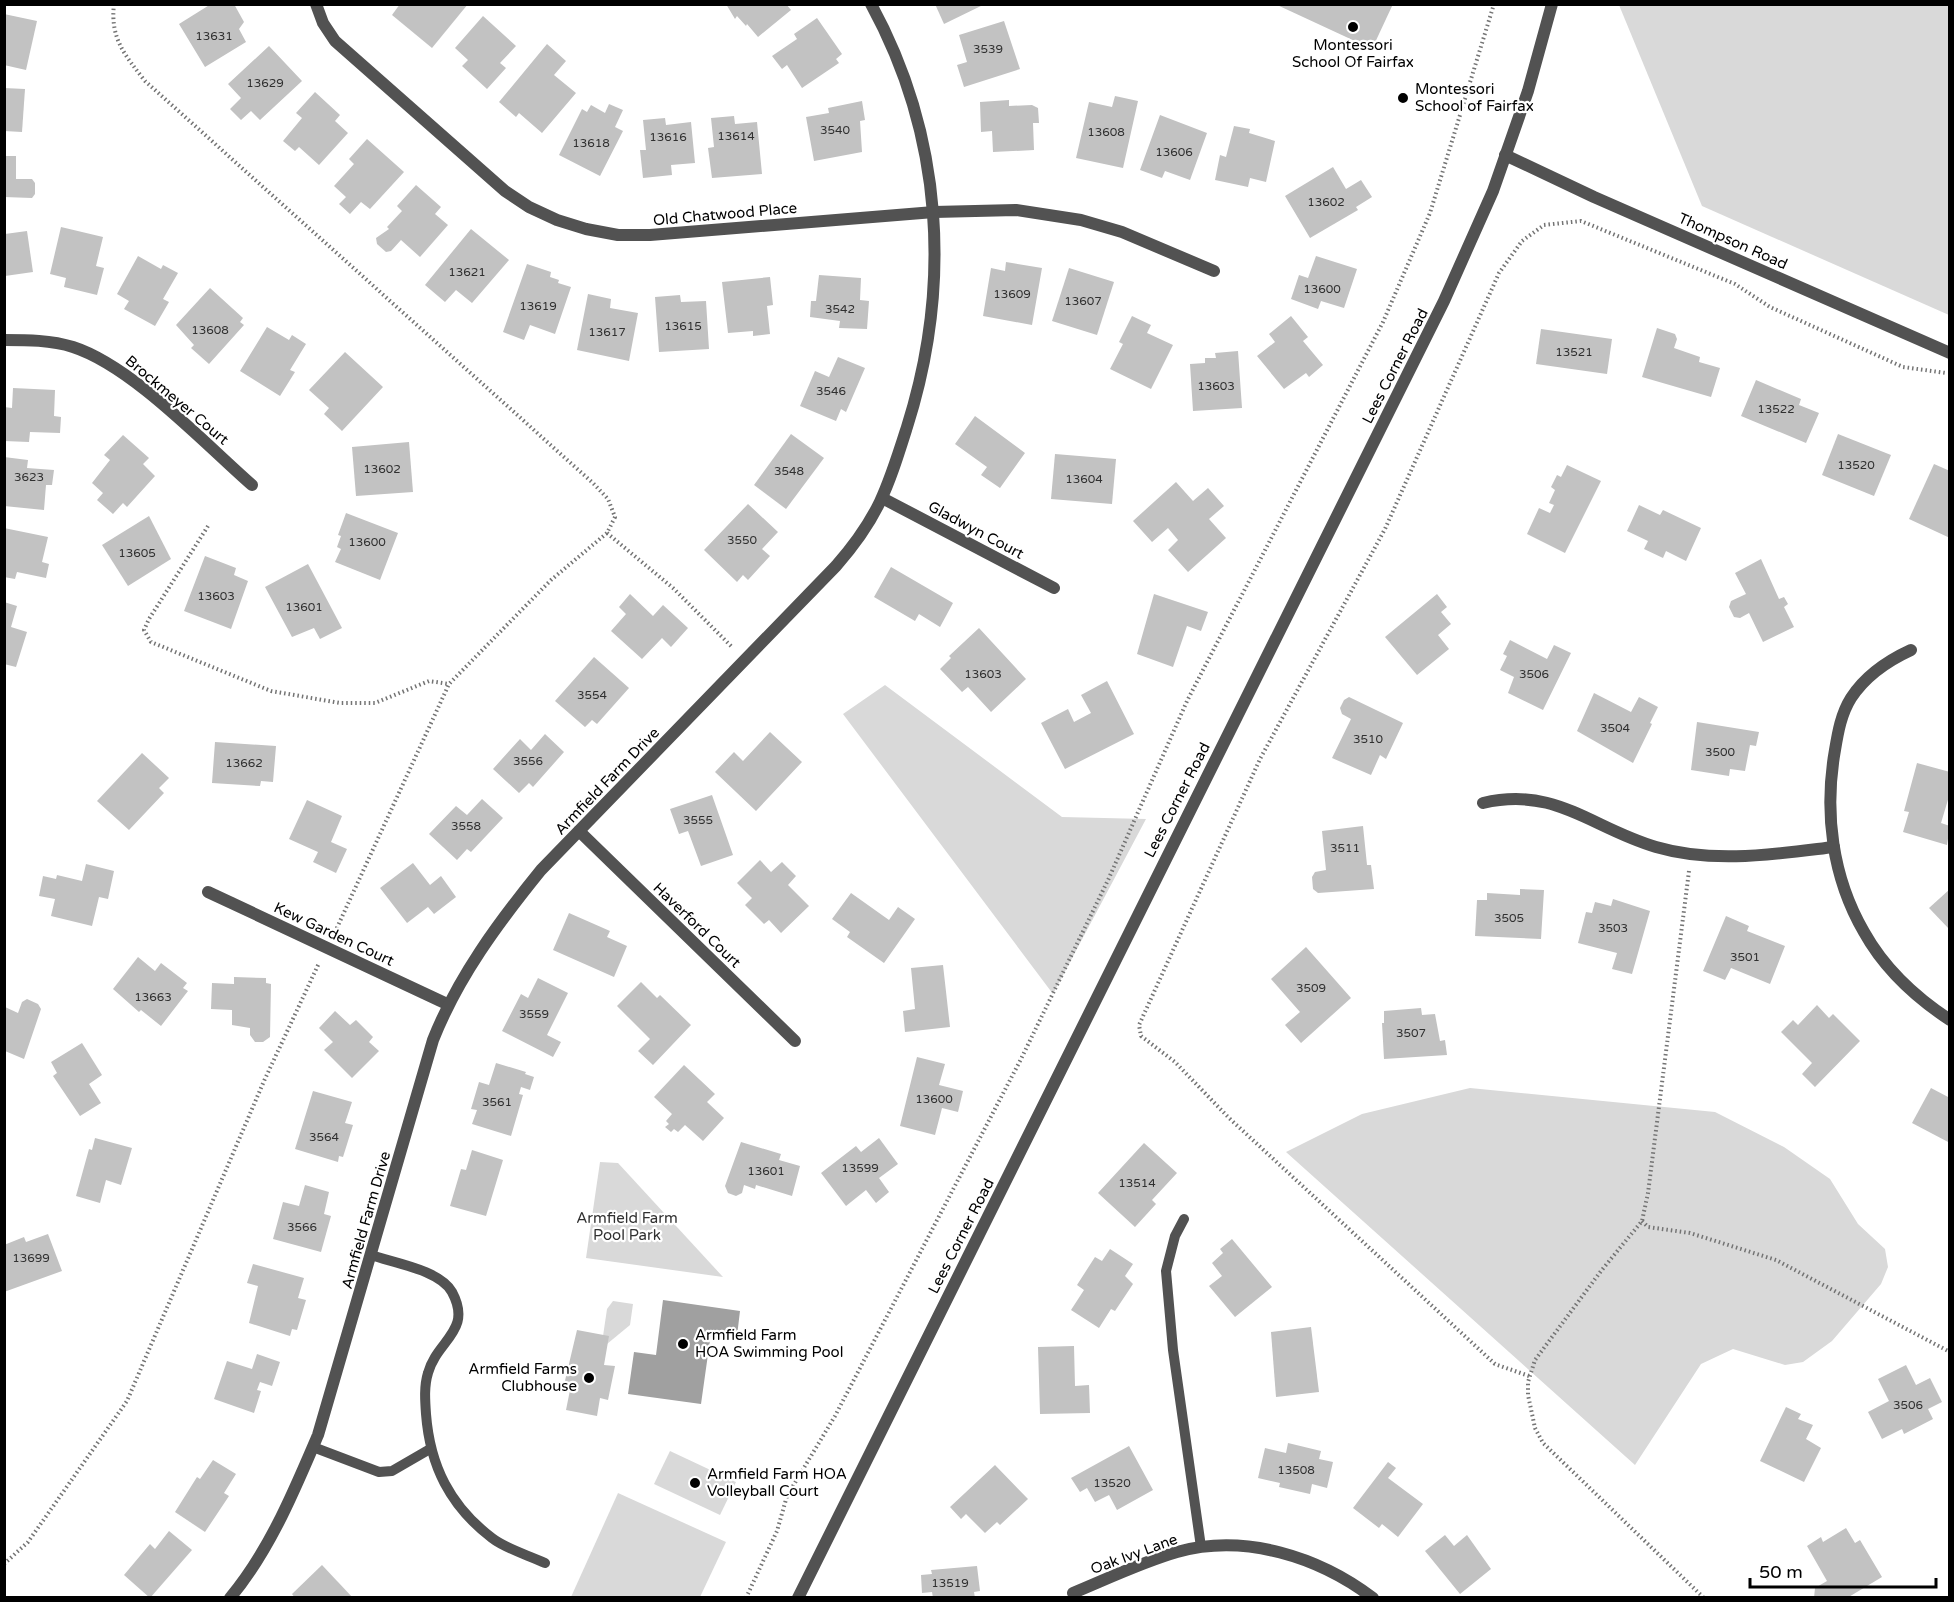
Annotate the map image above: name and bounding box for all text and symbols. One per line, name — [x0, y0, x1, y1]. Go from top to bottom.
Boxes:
marker: Montessori School Of Fairfax — [1346, 20, 1360, 34]
house number: 13631 — [195, 29, 233, 43]
place label: Montessori School Of Fairfax — [1292, 36, 1414, 71]
house number: 3539 — [973, 42, 1003, 56]
house number: 13629 — [246, 76, 284, 90]
place label: Montessori School of Fairfax — [1415, 80, 1534, 115]
marker: Montessori School of Fairfax — [1396, 91, 1410, 105]
house number: 3540 — [820, 123, 851, 137]
house number: 13608 — [1087, 125, 1125, 139]
house number: 13614 — [717, 129, 755, 143]
house number: 13616 — [649, 130, 687, 144]
house number: 13618 — [572, 136, 610, 150]
house number: 13606 — [1155, 145, 1193, 159]
house number: 13602 — [1307, 195, 1345, 209]
street label: Old Chatwood Place — [652, 199, 798, 229]
street label: Thompson Road — [1676, 209, 1790, 273]
house number: 13621 — [448, 265, 486, 279]
house number: 13600 — [1303, 282, 1341, 296]
house number: 13609 — [993, 287, 1031, 301]
house number: 13607 — [1064, 294, 1102, 308]
house number: 13619 — [519, 299, 557, 313]
house number: 3542 — [825, 302, 855, 316]
street label: Lees Corner Road — [1358, 305, 1432, 427]
house number: 13615 — [664, 319, 702, 333]
house number: 13608 — [191, 323, 229, 337]
house number: 13617 — [588, 325, 626, 339]
house number: 13521 — [1555, 345, 1593, 359]
street label: Brockmeyer Court — [122, 352, 233, 449]
house number: 13603 — [1197, 379, 1235, 393]
house number: 3546 — [816, 384, 846, 398]
house number: 13522 — [1757, 402, 1795, 416]
house number: 13520 — [1837, 458, 1875, 472]
house number: 13602 — [363, 462, 401, 476]
house number: 3548 — [774, 464, 804, 478]
house number: 3623 — [14, 470, 44, 484]
house number: 13604 — [1065, 472, 1103, 486]
street label: Gladwyn Court — [925, 497, 1027, 563]
house number: 3550 — [727, 533, 758, 547]
house number: 13600 — [348, 535, 386, 549]
house number: 13605 — [118, 546, 156, 560]
house number: 13603 — [197, 589, 235, 603]
house number: 13601 — [285, 600, 323, 614]
house number: 13603 — [964, 667, 1002, 681]
house number: 3506 — [1519, 667, 1549, 681]
house number: 3554 — [577, 688, 608, 702]
house number: 3504 — [1600, 721, 1631, 735]
street label: Armfield Farm Drive — [551, 724, 663, 838]
house number: 3510 — [1353, 732, 1384, 746]
street label: Lees Corner Road — [1140, 739, 1214, 861]
house number: 3500 — [1705, 745, 1736, 759]
house number: 3556 — [513, 754, 543, 768]
house number: 13662 — [225, 756, 263, 770]
house number: 3555 — [683, 813, 713, 827]
house number: 3558 — [451, 819, 481, 833]
house number: 3511 — [1330, 841, 1360, 855]
street label: Haverford Court — [649, 879, 745, 972]
street label: Kew Garden Court — [271, 898, 397, 970]
house number: 3505 — [1494, 911, 1524, 925]
house number: 3503 — [1598, 921, 1628, 935]
house number: 3501 — [1730, 950, 1760, 964]
house number: 3509 — [1296, 981, 1326, 995]
house number: 13663 — [134, 990, 172, 1004]
house number: 3559 — [519, 1007, 549, 1021]
house number: 3507 — [1396, 1026, 1426, 1040]
house number: 13600 — [915, 1092, 953, 1106]
house number: 3561 — [482, 1095, 512, 1109]
house number: 3564 — [309, 1130, 340, 1144]
street label: Armfield Farm Drive — [338, 1149, 394, 1291]
house number: 13599 — [841, 1161, 879, 1175]
house number: 13601 — [747, 1164, 785, 1178]
street label: Lees Corner Road — [924, 1175, 998, 1297]
house number: 13514 — [1118, 1176, 1156, 1190]
park label: Armfield Farm Pool Park — [576, 1209, 678, 1244]
house number: 3566 — [287, 1220, 317, 1234]
house number: 13699 — [12, 1251, 50, 1265]
place label: Armfield Farm HOA Swimming Pool — [695, 1326, 843, 1361]
marker: Armfield Farm HOA Swimming Pool — [676, 1337, 690, 1351]
place label: Armfield Farms Clubhouse — [468, 1360, 577, 1395]
marker: Armfield Farms Clubhouse — [582, 1371, 596, 1385]
house number: 3506 — [1893, 1398, 1923, 1412]
house number: 13508 — [1277, 1463, 1315, 1477]
place label: Armfield Farm HOA Volleyball Court — [707, 1465, 847, 1500]
marker: Armfield Farm HOA Volleyball Court — [688, 1476, 702, 1490]
house number: 13520 — [1093, 1476, 1131, 1490]
street label: Oak Ivy Lane — [1088, 1530, 1180, 1578]
scale bar — [1750, 1551, 1936, 1589]
text: 50 m — [1759, 1561, 1803, 1583]
house number: 13519 — [931, 1576, 969, 1590]

